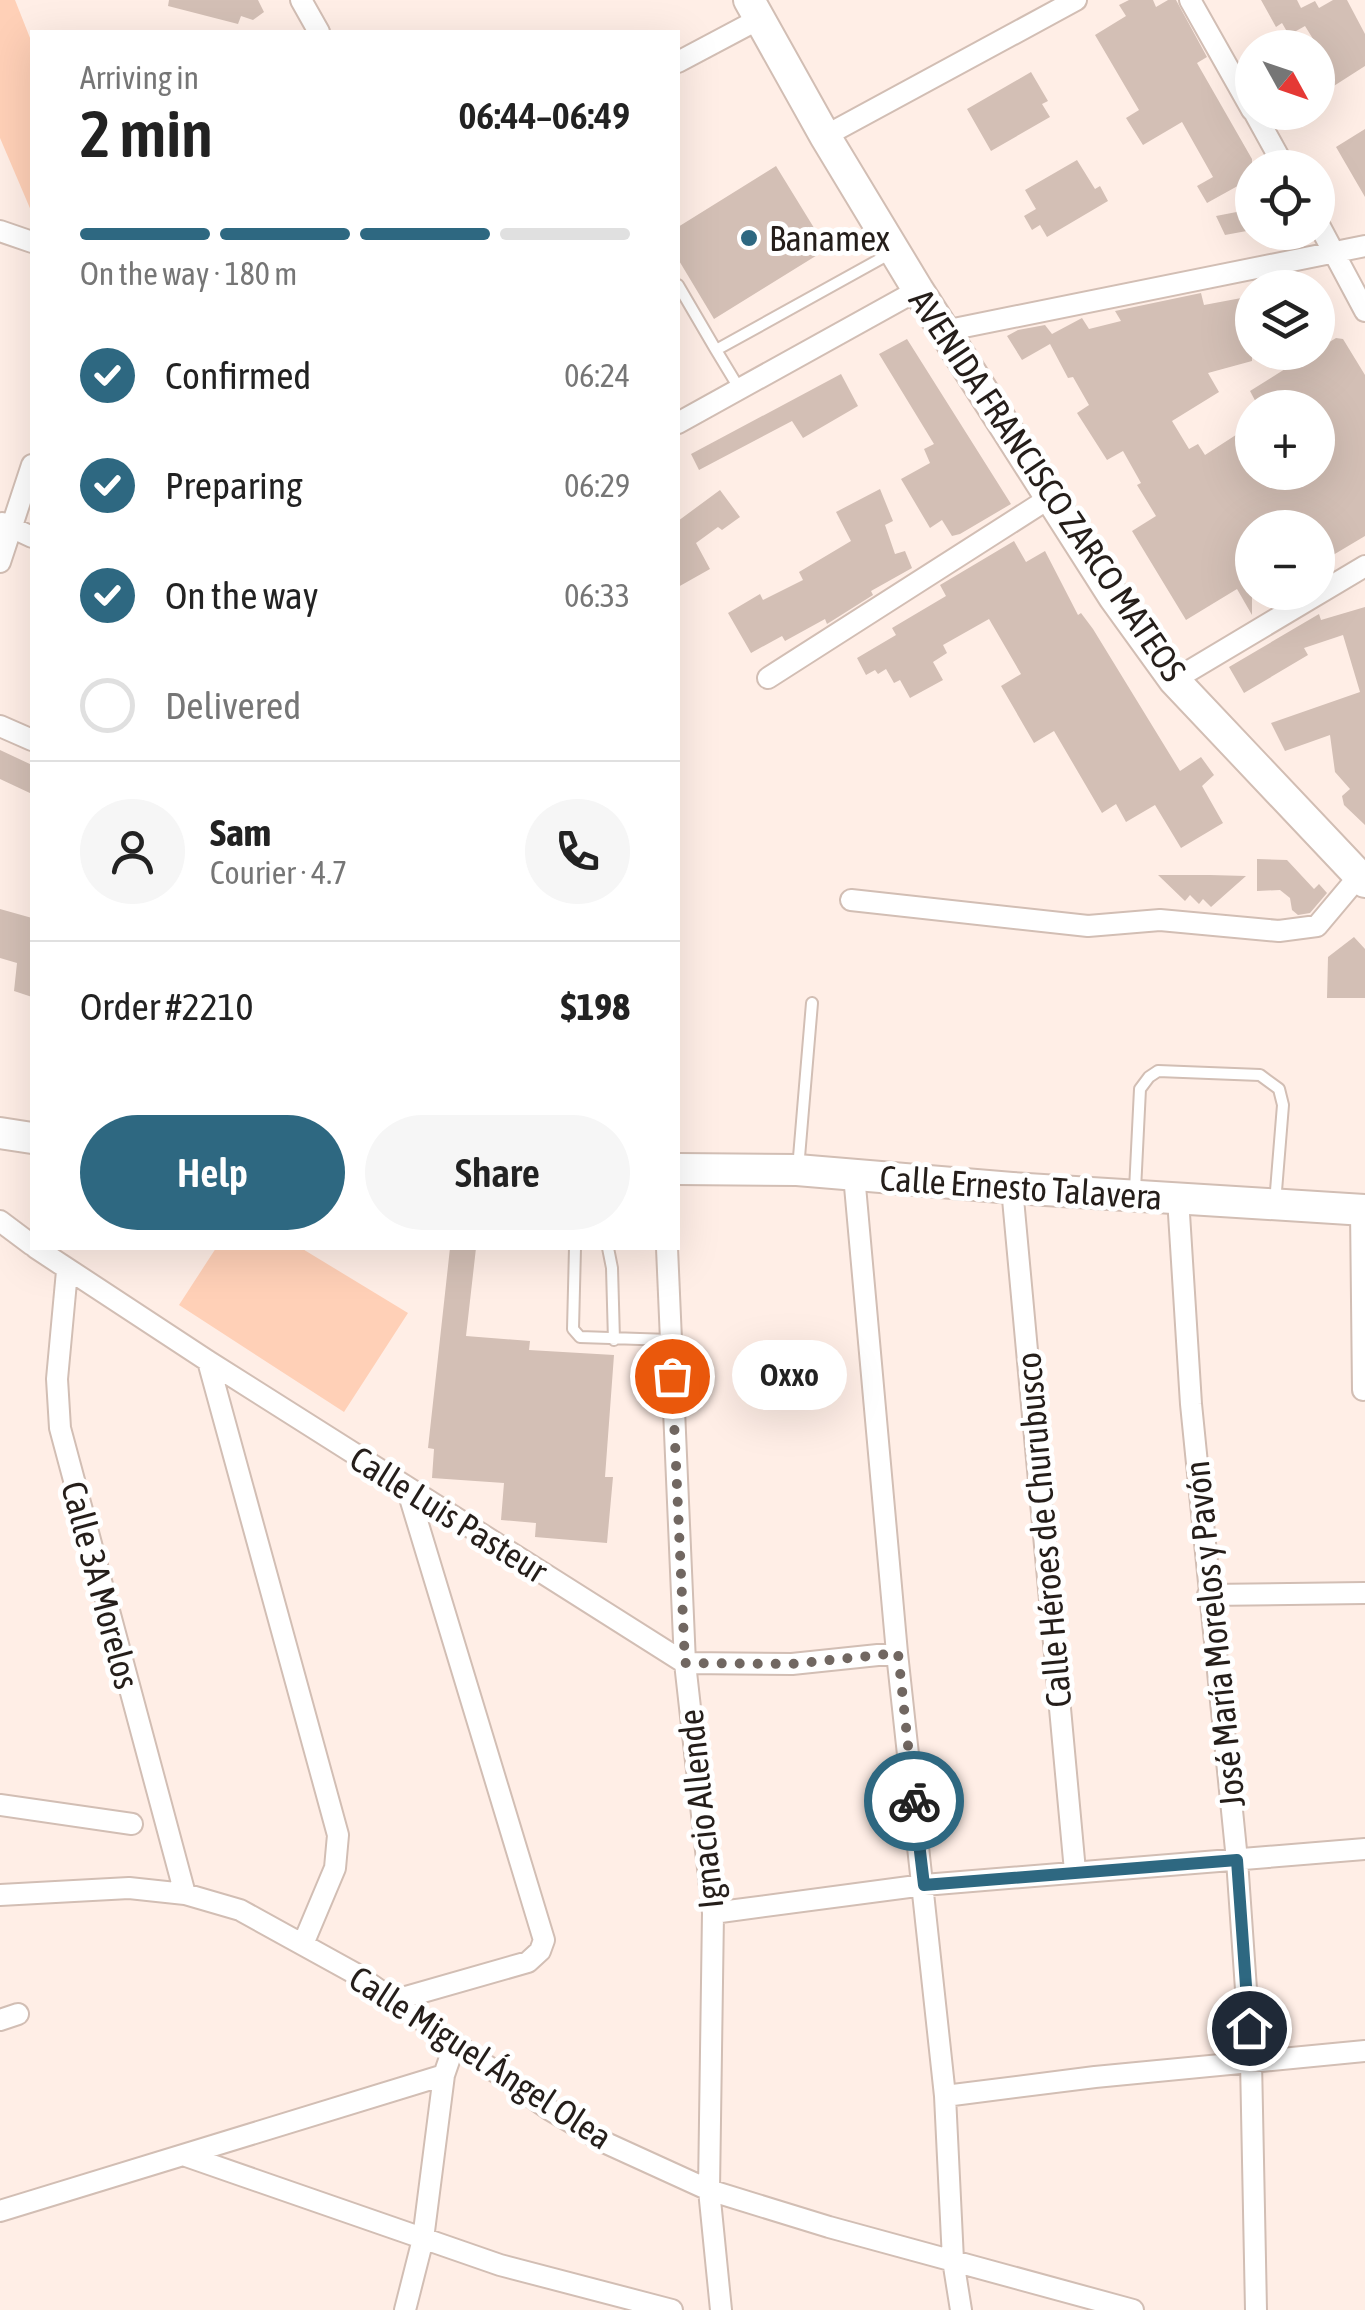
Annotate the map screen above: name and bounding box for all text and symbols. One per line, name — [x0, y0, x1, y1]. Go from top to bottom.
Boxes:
north arrow — [1235, 30, 1335, 130]
map controls — [1235, 30, 1335, 610]
text: Arriving in — [80, 59, 199, 96]
text: 06:44–06:49 — [458, 94, 630, 137]
text: 2 min — [80, 96, 213, 171]
button: locate — [1235, 150, 1335, 250]
place label: Banamex — [769, 218, 890, 258]
marker: Banamex — [738, 227, 760, 249]
text: On the way · 180 m — [80, 255, 297, 292]
button: layers — [1235, 270, 1335, 370]
street label: AVENIDA FRANCISCO ZARCO MATEOS — [902, 282, 1194, 688]
icon: check — [80, 348, 135, 403]
text: Confirmed — [165, 354, 311, 397]
text: 06:24 — [564, 357, 630, 394]
button: + — [1235, 390, 1335, 490]
icon: check — [80, 458, 135, 513]
text: Preparing — [165, 464, 303, 507]
text: 06:29 — [564, 467, 630, 504]
button: − — [1235, 510, 1335, 610]
icon: check — [80, 568, 135, 623]
text: On the way — [165, 574, 318, 617]
text: 06:33 — [564, 577, 630, 614]
text: Delivered — [165, 684, 301, 727]
button: person — [80, 799, 185, 904]
button: phone — [525, 799, 630, 904]
text: Sam — [210, 811, 271, 854]
text: Courier · 4.7 — [210, 854, 347, 891]
text: Order #2210 — [80, 985, 253, 1028]
text: $198 — [560, 985, 630, 1028]
button: Help — [80, 1115, 345, 1230]
button: Share — [365, 1115, 630, 1230]
street label: Calle Ernesto Talavera — [878, 1157, 1164, 1217]
pin — [630, 1334, 715, 1419]
callout: Oxxo — [732, 1341, 847, 1411]
icon: bag — [645, 1349, 700, 1404]
street label: Calle Héroes de Churubusco — [1008, 1351, 1078, 1709]
text: Oxxo — [760, 1356, 819, 1393]
street label: Calle Luis Pasteur — [343, 1438, 555, 1591]
street label: José María Morelos y Pavón — [1176, 1459, 1252, 1809]
street label: Calle 3A Morelos — [54, 1477, 148, 1693]
street label: Ignacio Allende — [670, 1707, 730, 1911]
courier — [864, 1751, 964, 1851]
icon: bike — [887, 1774, 942, 1829]
street label: Calle Miguel Ángel Olea — [343, 1957, 619, 2157]
pin — [1207, 1986, 1292, 2071]
icon: home — [1222, 2001, 1277, 2056]

